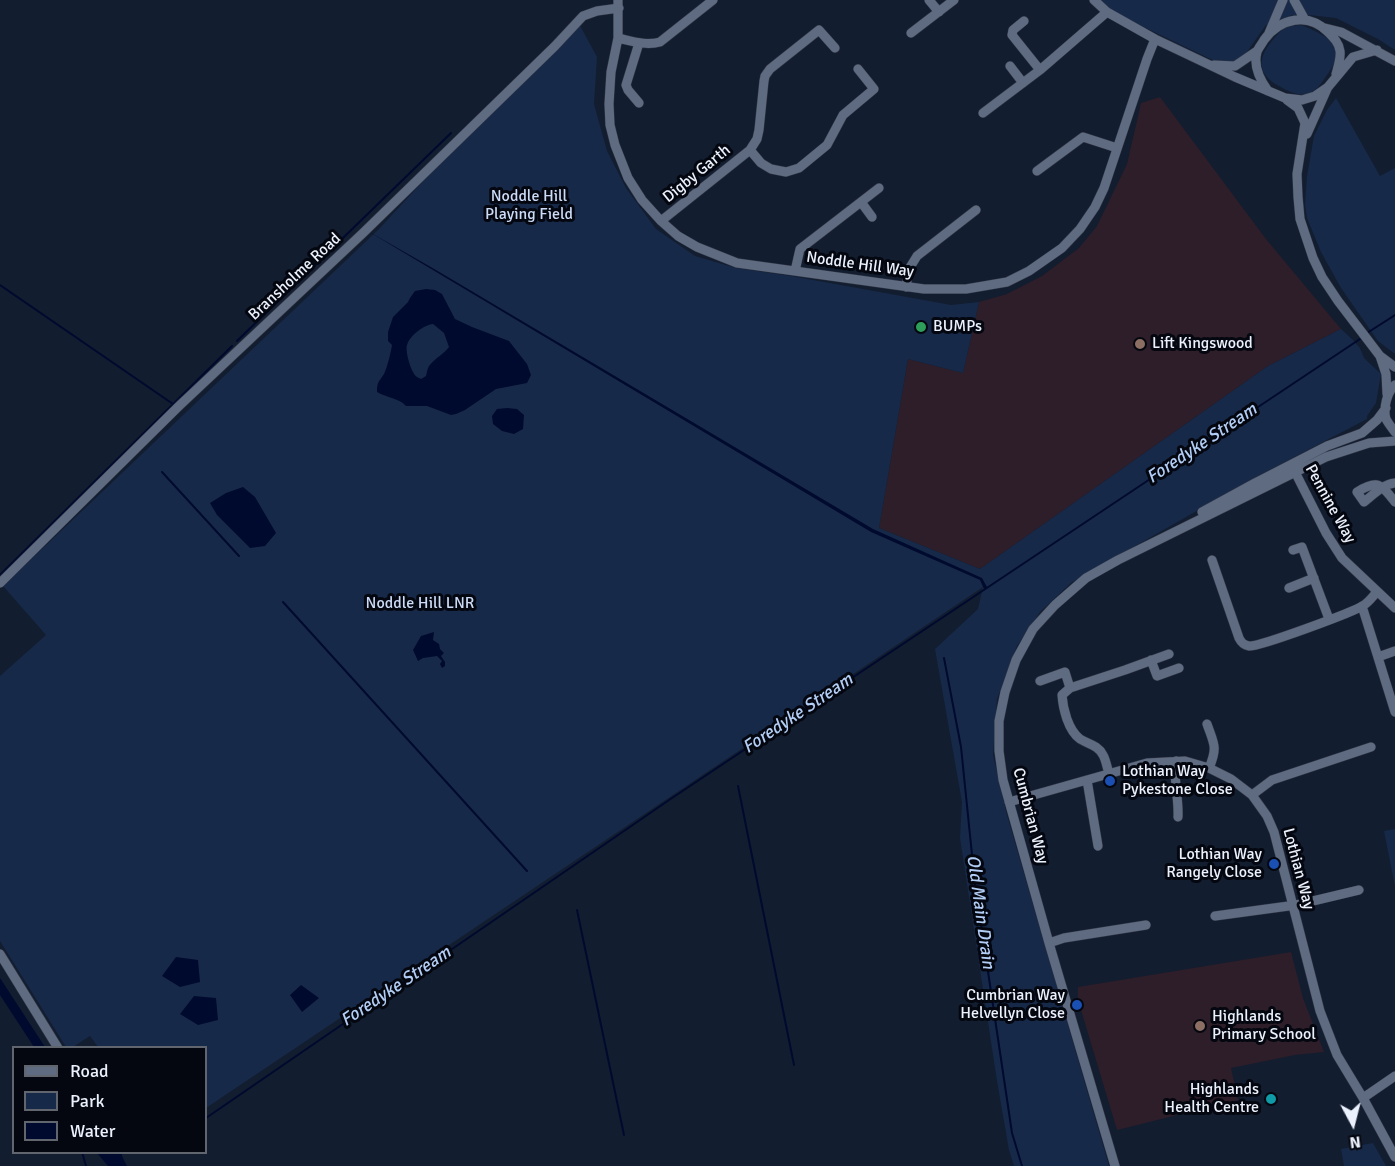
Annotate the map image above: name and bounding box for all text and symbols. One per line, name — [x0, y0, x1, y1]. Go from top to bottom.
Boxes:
street label: Digby Garth — [659, 141, 735, 207]
park label: Noddle Hill Playing Field — [485, 187, 573, 225]
street label: Bransholme Road — [245, 229, 345, 325]
street label: Noddle Hill Way — [805, 248, 915, 282]
place label: BUMPs — [933, 317, 982, 337]
marker: BUMPs — [914, 320, 928, 334]
place label: Lift Kingswood — [1152, 334, 1253, 354]
marker: Lift Kingswood — [1133, 337, 1147, 351]
water label: Foredyke Stream — [1143, 399, 1261, 489]
street label: Pennine Way — [1300, 461, 1360, 547]
park label: Noddle Hill LNR — [366, 594, 474, 614]
water label: Foredyke Stream — [739, 669, 857, 759]
place label: Lothian Way Pykestone Close — [1122, 762, 1233, 800]
street label: Cumbrian Way — [1008, 766, 1052, 866]
marker: Lothian Way Pykestone Close — [1103, 774, 1117, 788]
street label: Lothian Way — [1278, 826, 1318, 912]
place label: Lothian Way Rangely Close — [1166, 845, 1262, 883]
water label: Old Main Drain — [961, 854, 999, 970]
marker: Lothian Way Rangely Close — [1267, 857, 1281, 871]
water label: Foredyke Stream — [337, 942, 455, 1032]
place label: Cumbrian Way Helvellyn Close — [960, 986, 1065, 1024]
marker: Cumbrian Way Helvellyn Close — [1070, 998, 1084, 1012]
place label: Highlands Primary School — [1212, 1007, 1316, 1045]
marker: Highlands Primary School — [1193, 1019, 1207, 1033]
legend — [12, 1046, 207, 1154]
text: Road — [70, 1060, 109, 1082]
place label: Highlands Health Centre — [1164, 1080, 1259, 1118]
text: Park — [70, 1090, 105, 1112]
marker: Highlands Health Centre — [1264, 1092, 1278, 1106]
north arrow — [1323, 1094, 1383, 1154]
text: Water — [70, 1120, 115, 1142]
text: N — [1348, 1131, 1362, 1152]

